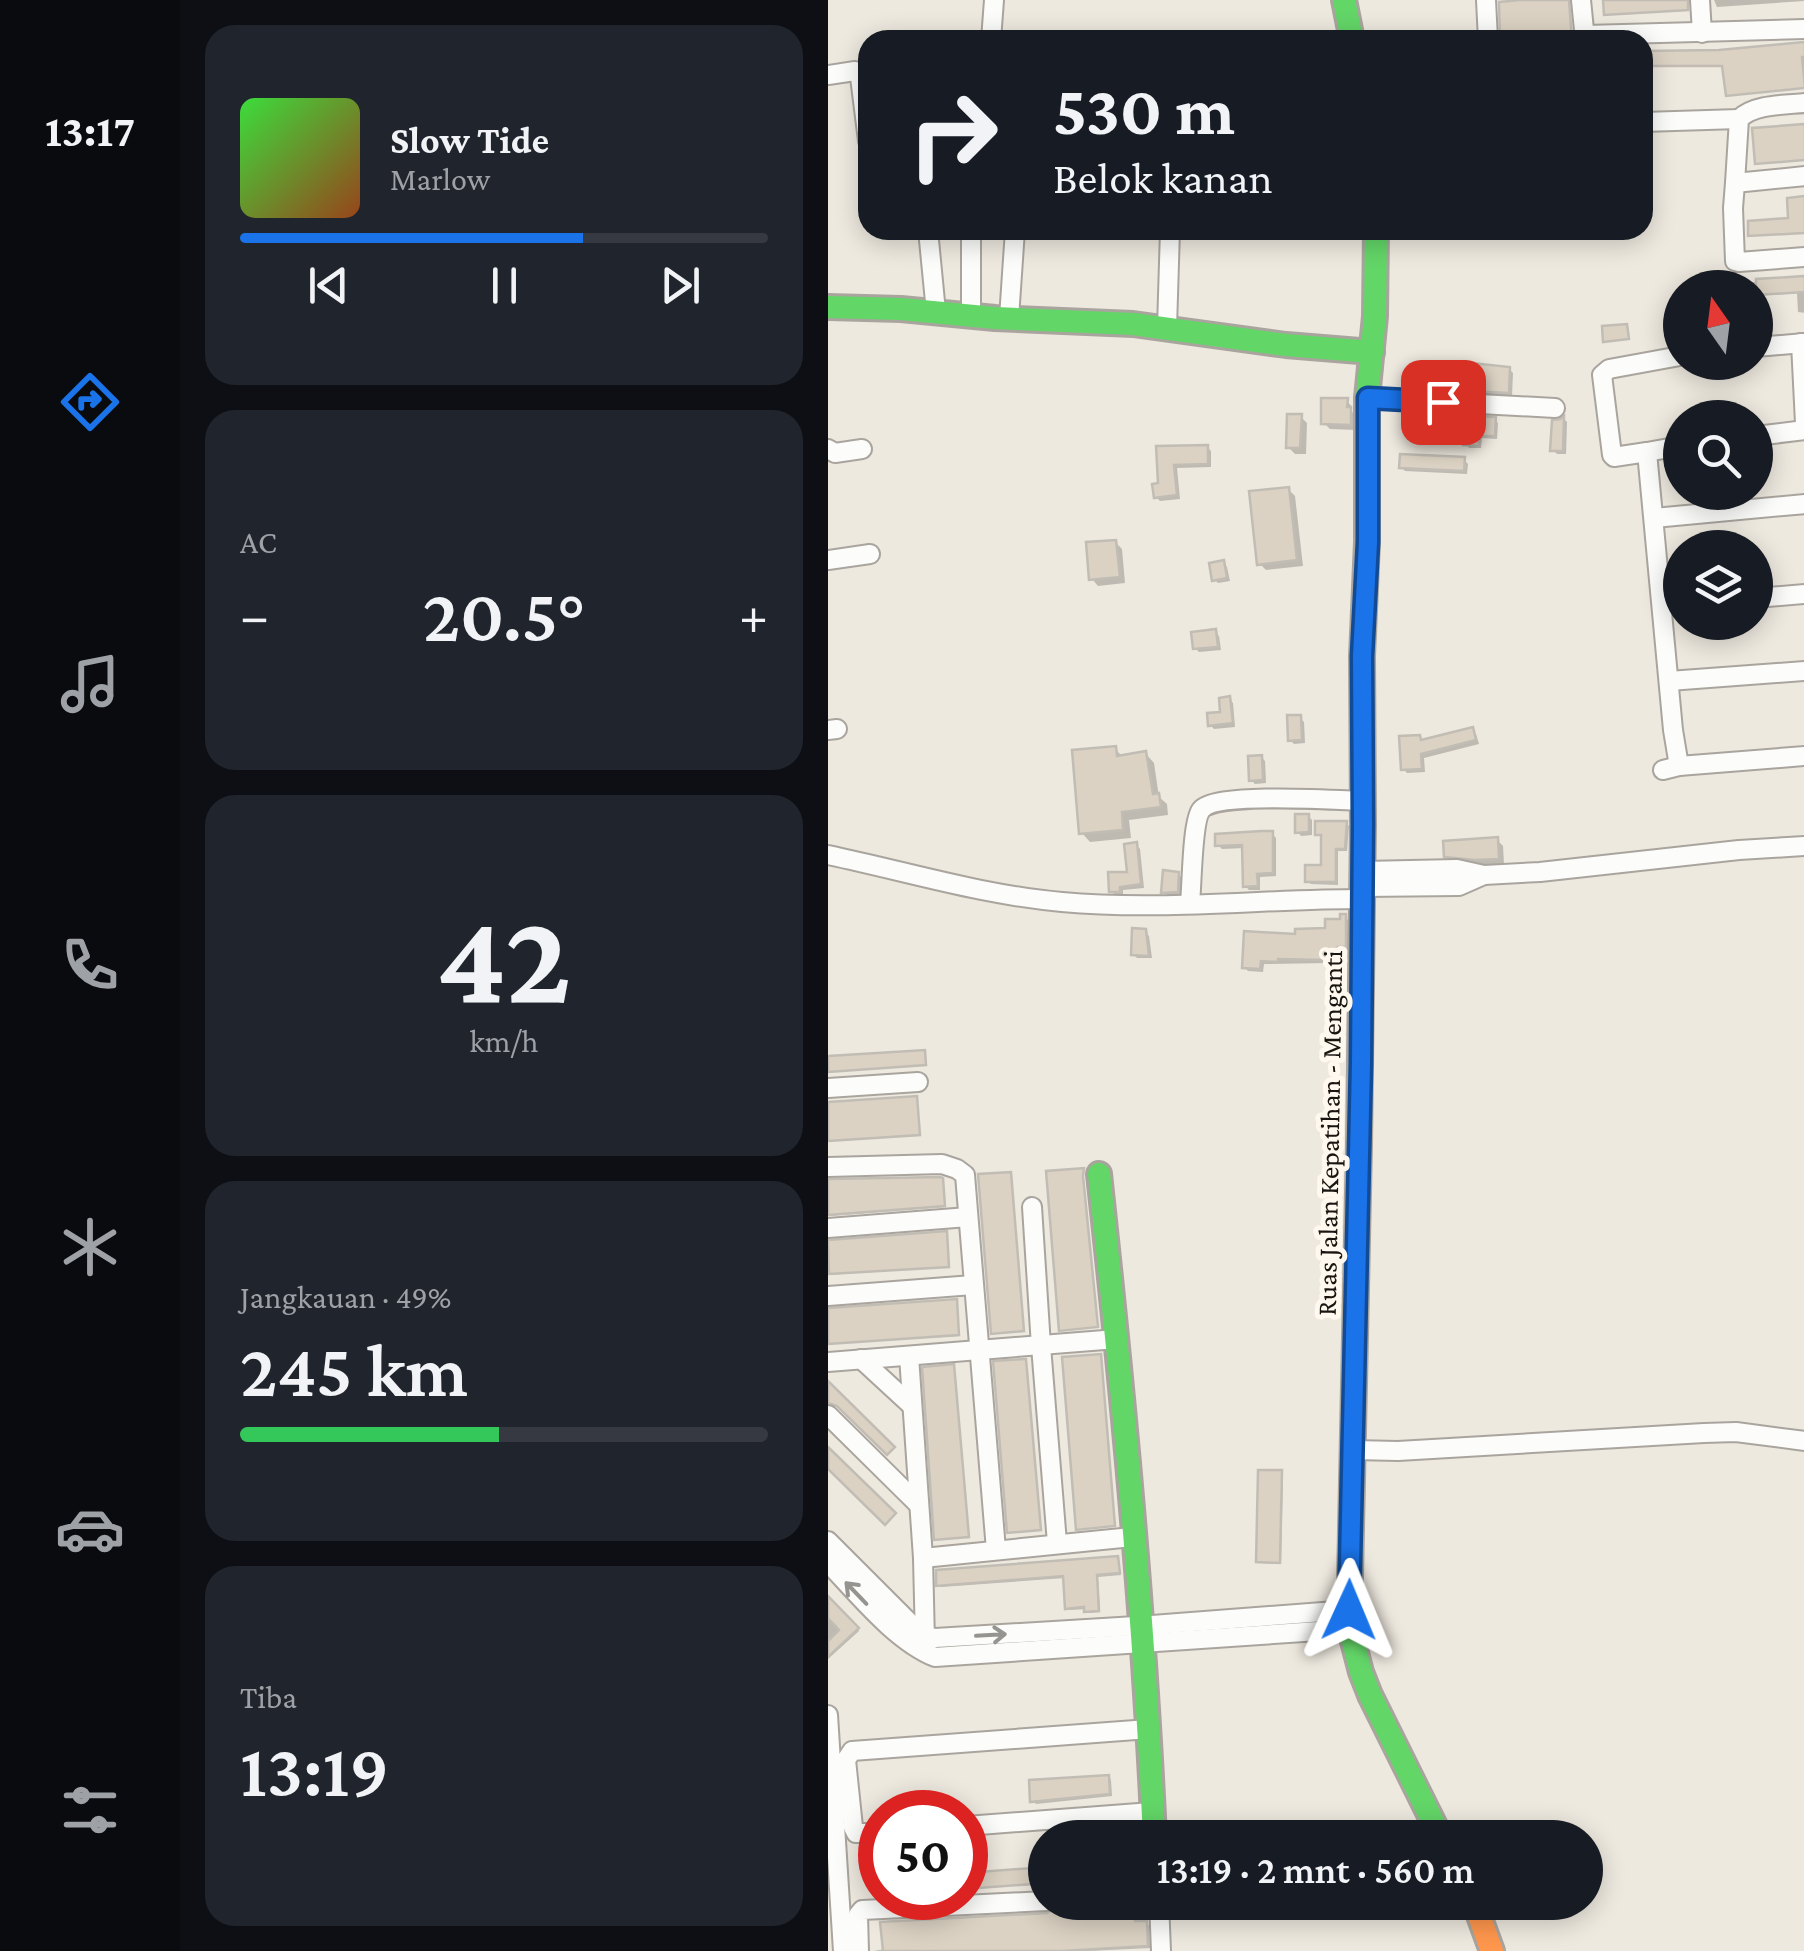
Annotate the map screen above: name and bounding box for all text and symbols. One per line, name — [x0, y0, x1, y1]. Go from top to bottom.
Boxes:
icon: right — [888, 70, 1018, 200]
text: 530 m — [1053, 71, 1235, 149]
text: 13:17 — [45, 106, 135, 156]
text: Slow Tide — [390, 119, 549, 161]
text: Belok kanan — [1053, 153, 1273, 203]
text: Marlow — [390, 161, 490, 197]
icon: previous — [301, 258, 356, 313]
icon: pause — [477, 258, 532, 313]
icon: next — [653, 258, 708, 313]
north arrow — [1663, 270, 1773, 380]
map controls — [1663, 270, 1773, 640]
pin — [1401, 360, 1486, 445]
icon: directions — [55, 367, 125, 437]
icon: arrive — [1416, 375, 1471, 430]
button: search — [1663, 400, 1773, 510]
text: AC — [240, 524, 277, 560]
button: layers — [1663, 530, 1773, 640]
text: 20.5° — [423, 574, 585, 657]
text: − — [240, 585, 269, 646]
text: + — [739, 585, 768, 646]
icon: music — [55, 649, 125, 719]
text: 42 — [436, 885, 572, 1030]
icon: phone — [55, 930, 125, 1000]
street label: Ruas Jalan Kepatihan - Menganti — [1311, 950, 1348, 1316]
text: km/h — [470, 1023, 539, 1059]
icon: climate — [55, 1212, 125, 1282]
text: Jangkauan · 49% — [240, 1279, 451, 1315]
text: 245 km — [240, 1329, 468, 1412]
icon: car — [55, 1494, 125, 1564]
position arrow — [1297, 1558, 1401, 1662]
one-way arrow — [845, 1581, 869, 1605]
one-way arrow — [975, 1625, 1007, 1644]
text: Tiba — [240, 1679, 297, 1715]
text: 13:19 — [240, 1729, 389, 1812]
icon: filters — [55, 1775, 125, 1845]
speed limit sign: 50 — [858, 1790, 988, 1920]
text: 13:19 · 2 mnt · 560 m — [1157, 1849, 1474, 1891]

